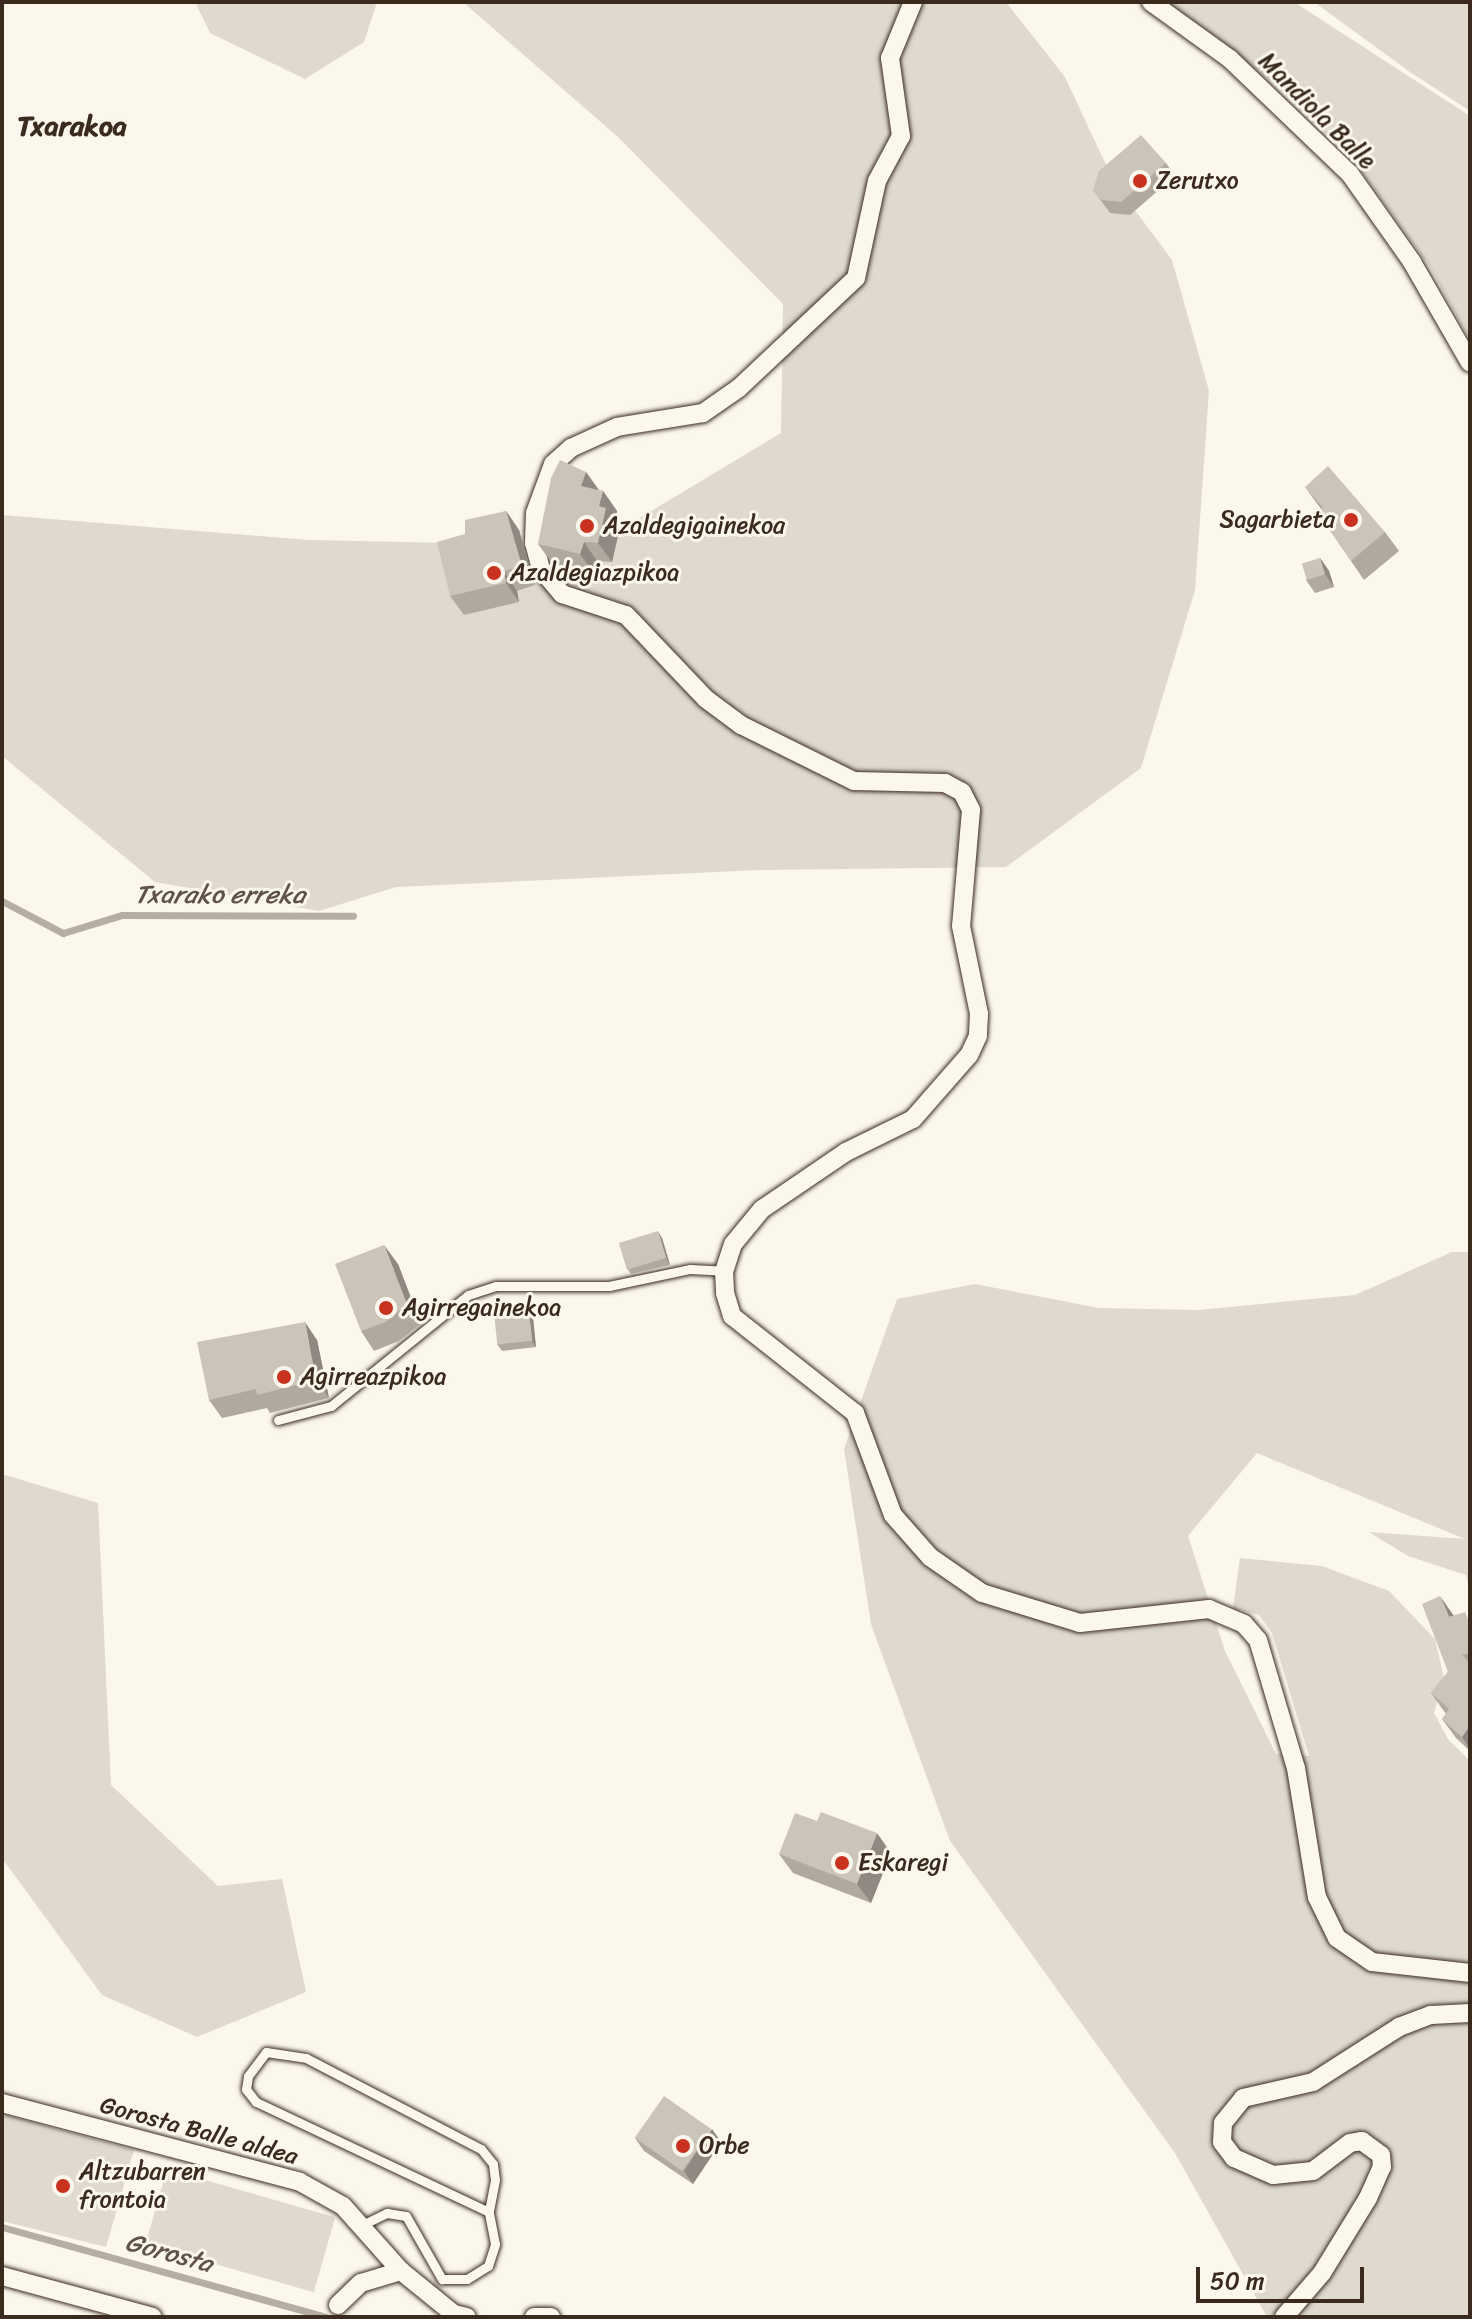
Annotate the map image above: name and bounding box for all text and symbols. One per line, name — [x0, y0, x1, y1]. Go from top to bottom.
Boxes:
street label: Mandiola Balle — [1252, 46, 1382, 176]
district label: Txarakoa — [17, 109, 127, 143]
place label: Zerutxo — [1156, 167, 1239, 195]
marker: Zerutxo — [1131, 172, 1149, 190]
place label: Sagarbieta — [1220, 506, 1335, 534]
marker: Sagarbieta — [1342, 511, 1360, 529]
place label: Azaldegigainekoa — [603, 512, 785, 540]
marker: Azaldegigainekoa — [578, 517, 596, 535]
place label: Azaldegiazpikoa — [510, 559, 679, 587]
marker: Azaldegiazpikoa — [485, 564, 503, 582]
water label: Txarako erreka — [135, 879, 305, 911]
place label: Agirregainekoa — [402, 1294, 561, 1322]
marker: Agirregainekoa — [377, 1299, 395, 1317]
place label: Agirreazpikoa — [300, 1363, 446, 1391]
marker: Agirreazpikoa — [275, 1368, 293, 1386]
place label: Eskaregi — [858, 1849, 948, 1877]
marker: Eskaregi — [833, 1854, 851, 1872]
street label: Gorosta Balle aldea — [97, 2091, 301, 2171]
place label: Orbe — [699, 2132, 750, 2160]
marker: Orbe — [674, 2137, 692, 2155]
place label: Altzubarren frontoia — [79, 2158, 206, 2214]
marker: Altzubarren frontoia — [54, 2177, 72, 2195]
water label: Gorosta — [122, 2226, 216, 2280]
scale bar — [1200, 2251, 1368, 2301]
text: 50 m — [1210, 2260, 1265, 2302]

